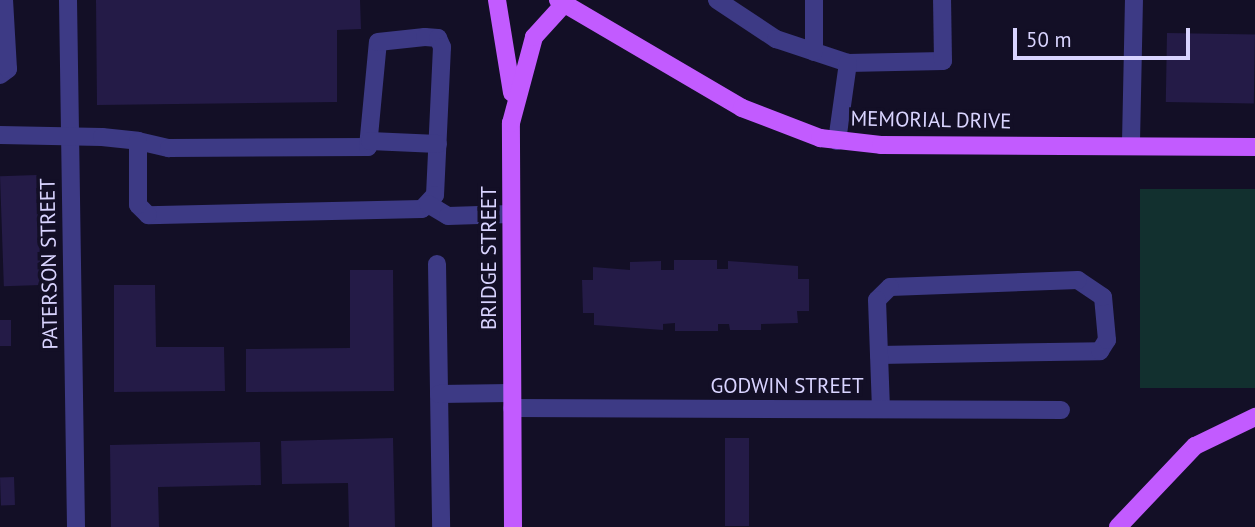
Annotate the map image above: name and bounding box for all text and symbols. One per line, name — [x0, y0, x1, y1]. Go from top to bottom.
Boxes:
scale bar — [1017, 14, 1194, 58]
text: 50 m — [1026, 26, 1072, 53]
street label: MEMORIAL DRIVE — [850, 106, 1012, 134]
street label: PATERSON STREET — [35, 178, 63, 350]
street label: BRIDGE STREET — [476, 186, 502, 330]
street label: GODWIN STREET — [710, 373, 864, 399]

